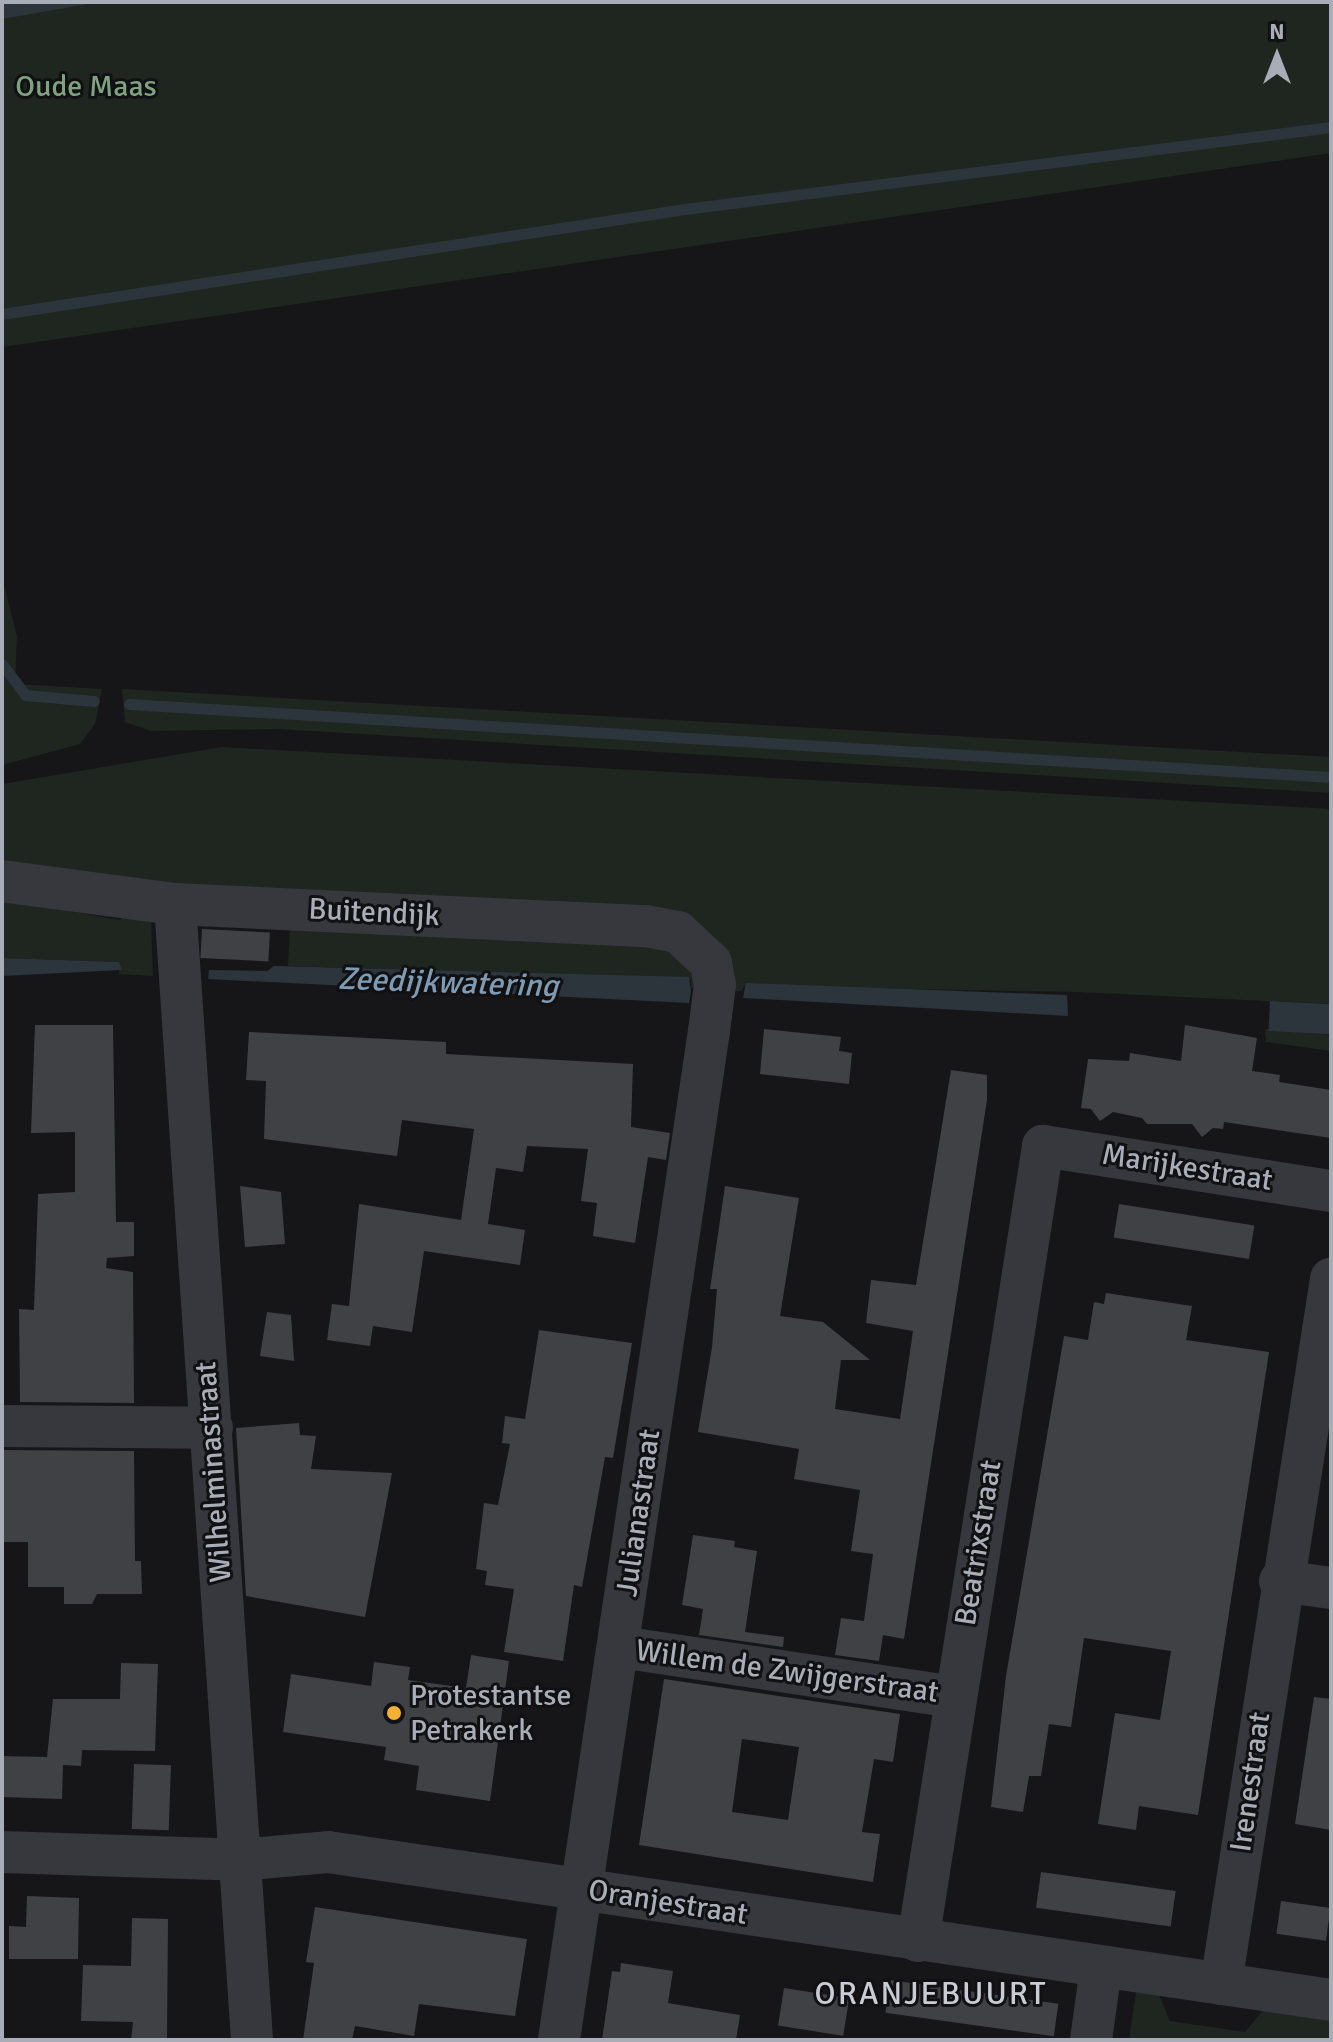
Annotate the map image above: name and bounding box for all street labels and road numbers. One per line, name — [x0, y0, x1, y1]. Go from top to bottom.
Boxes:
street label: Buitendijk — [307, 892, 441, 934]
street label: Marijkestraat — [1099, 1137, 1275, 1199]
street label: Wilhelminastraat — [188, 1360, 240, 1584]
street label: Julianastraat — [609, 1427, 669, 1599]
street label: Beatrixstraat — [948, 1458, 1010, 1628]
street label: Willem de Zwijgerstraat — [633, 1633, 941, 1711]
street label: Irenestraat — [1223, 1710, 1279, 1854]
street label: Oranjestraat — [586, 1873, 750, 1933]

